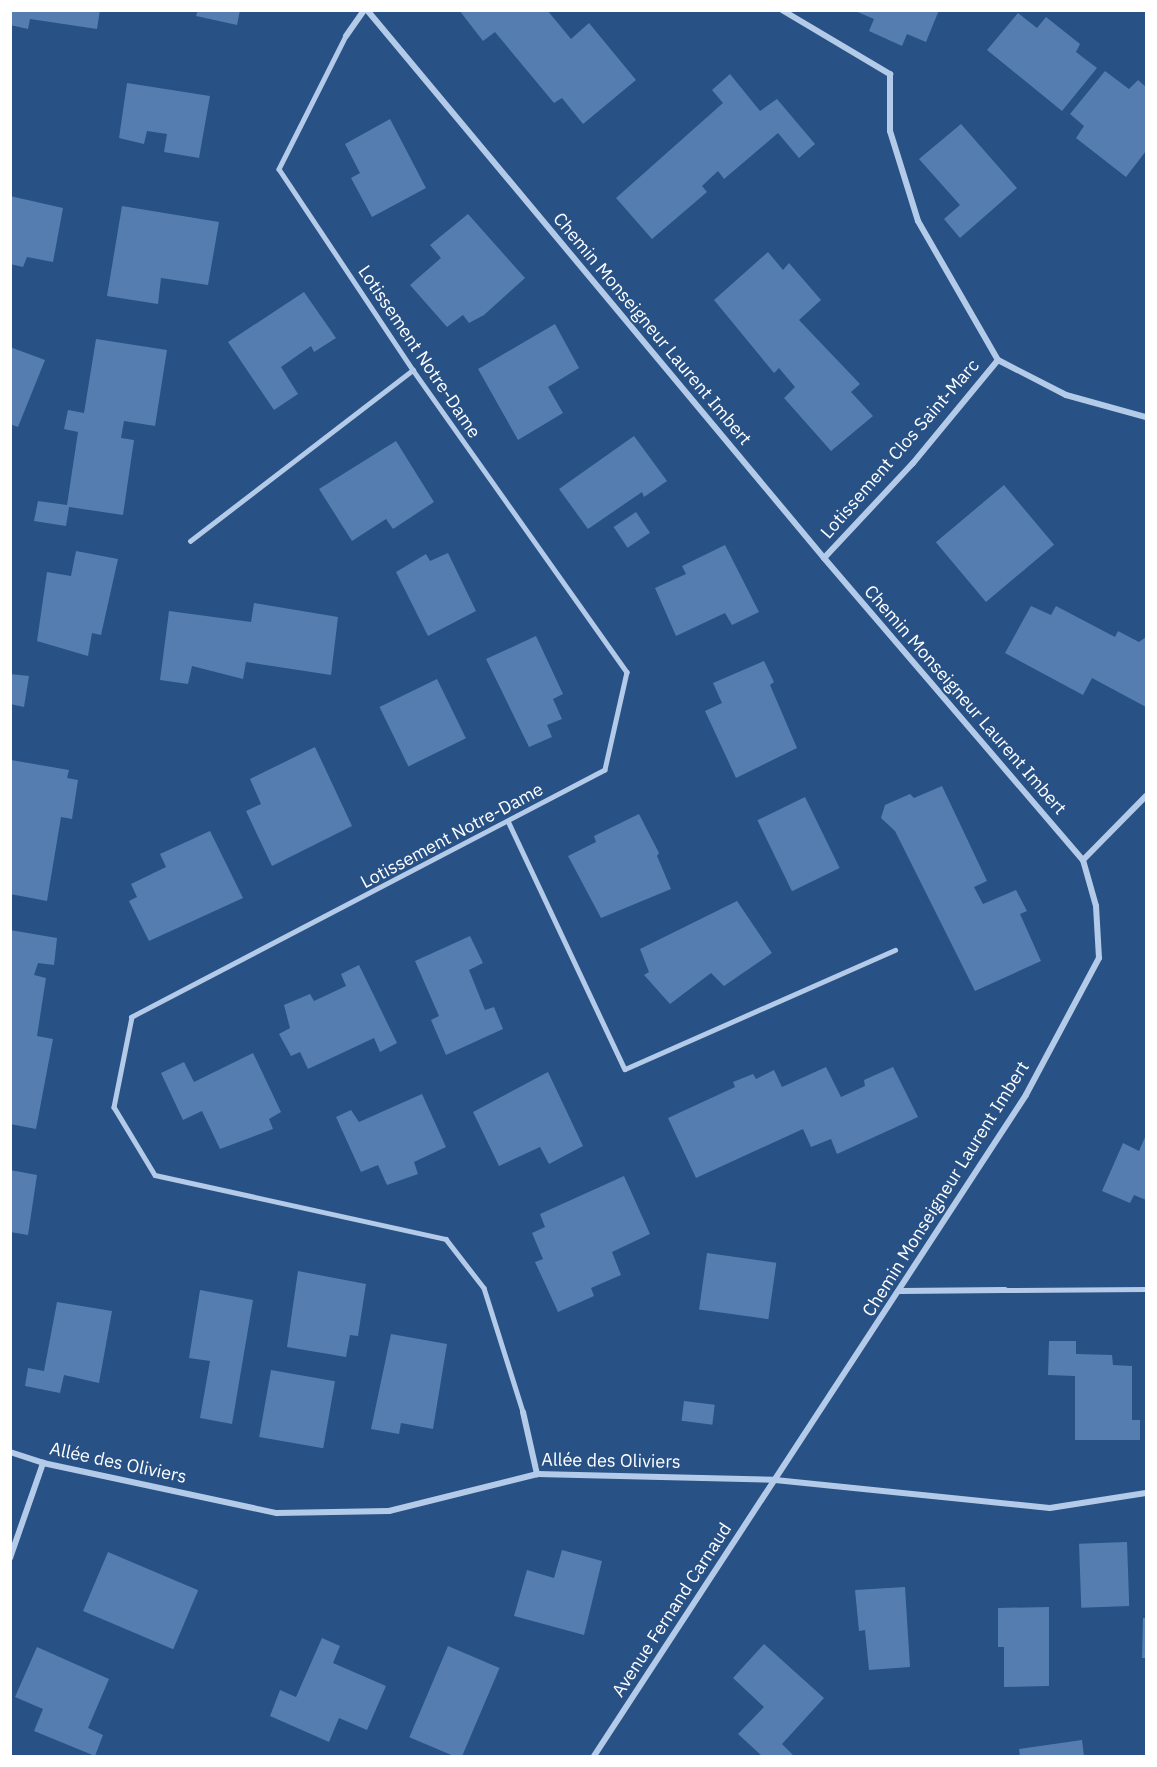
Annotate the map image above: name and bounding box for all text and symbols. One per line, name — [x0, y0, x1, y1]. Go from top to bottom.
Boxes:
street label: Chemin Monseigneur Laurent Imbert — [548, 208, 756, 450]
street label: Lotissement Notre-Dame — [353, 262, 485, 442]
street label: Lotissement Clos Saint-Marc — [816, 355, 984, 543]
street label: Chemin Monseigneur Laurent Imbert — [859, 581, 1071, 819]
street label: Lotissement Notre-Dame — [357, 779, 547, 893]
street label: Chemin Monseigneur Laurent Imbert — [858, 1057, 1034, 1321]
street label: Allée des Oliviers — [48, 1438, 188, 1488]
street label: Allée des Oliviers — [541, 1449, 681, 1473]
street label: Avenue Fernand Carnaud — [608, 1519, 736, 1701]

